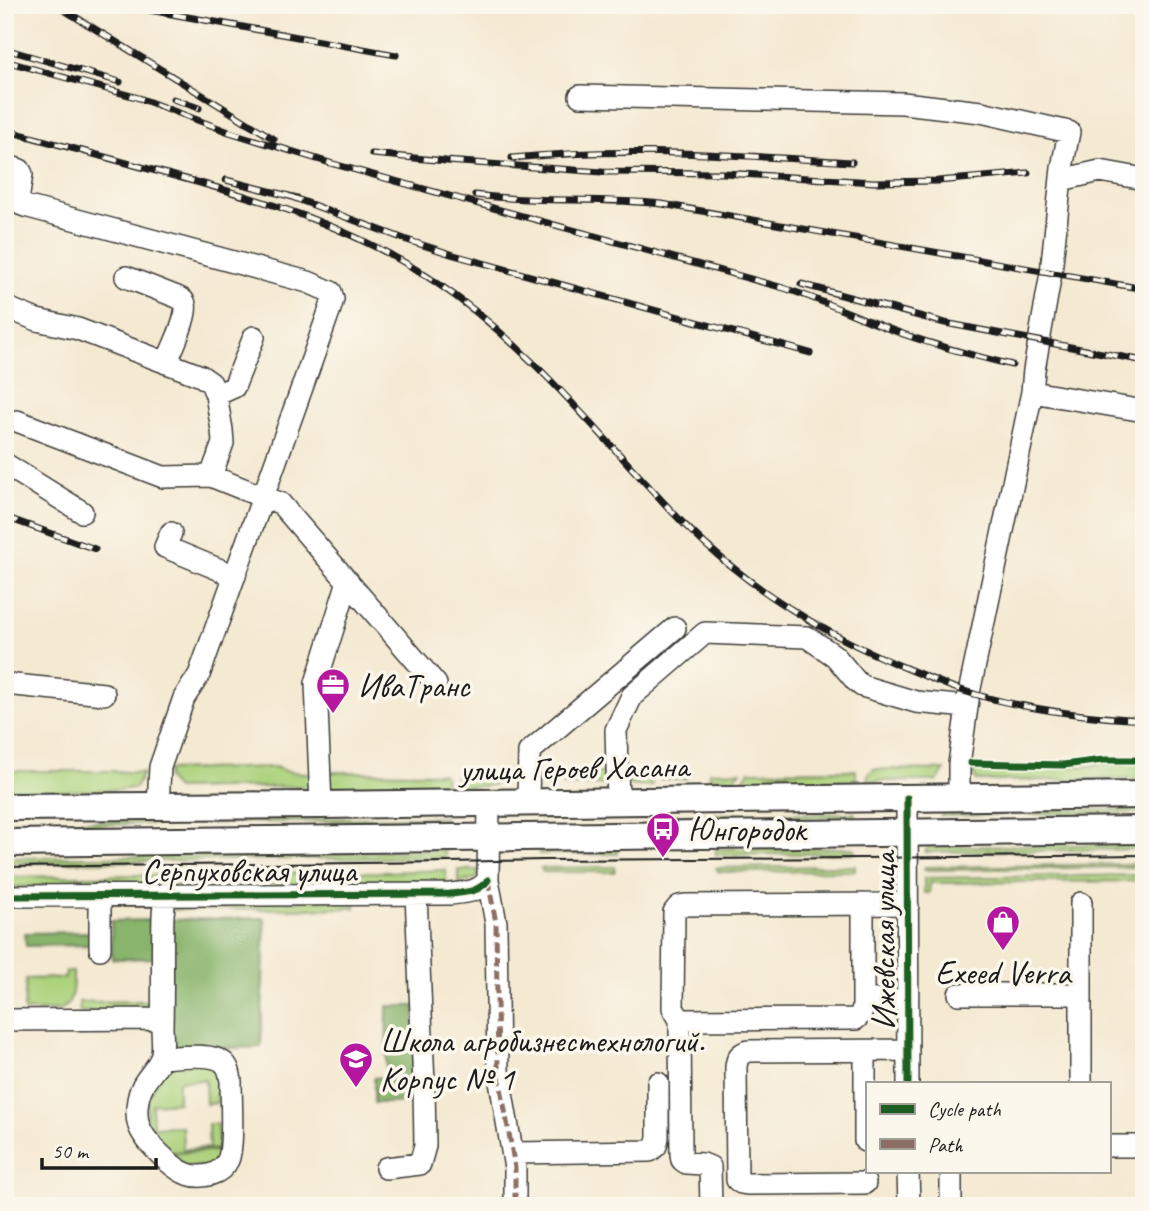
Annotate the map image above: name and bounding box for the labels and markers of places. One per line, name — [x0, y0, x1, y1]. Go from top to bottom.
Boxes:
place label: ИваТранс — [358, 665, 472, 707]
office icon: ИваТранс — [314, 666, 352, 715]
place label: Юнгородок — [688, 809, 809, 851]
bus stop icon: Юнгородок — [644, 810, 682, 859]
shop icon: Exeed Verra — [984, 903, 1022, 952]
place label: Exeed Verra — [935, 952, 1073, 994]
place label: Школа агробизнестехнологий. Корпус № 1 — [380, 1020, 705, 1100]
school or university icon: Школа агробизнестехнологий. Корпус № 1 — [337, 1040, 375, 1089]

